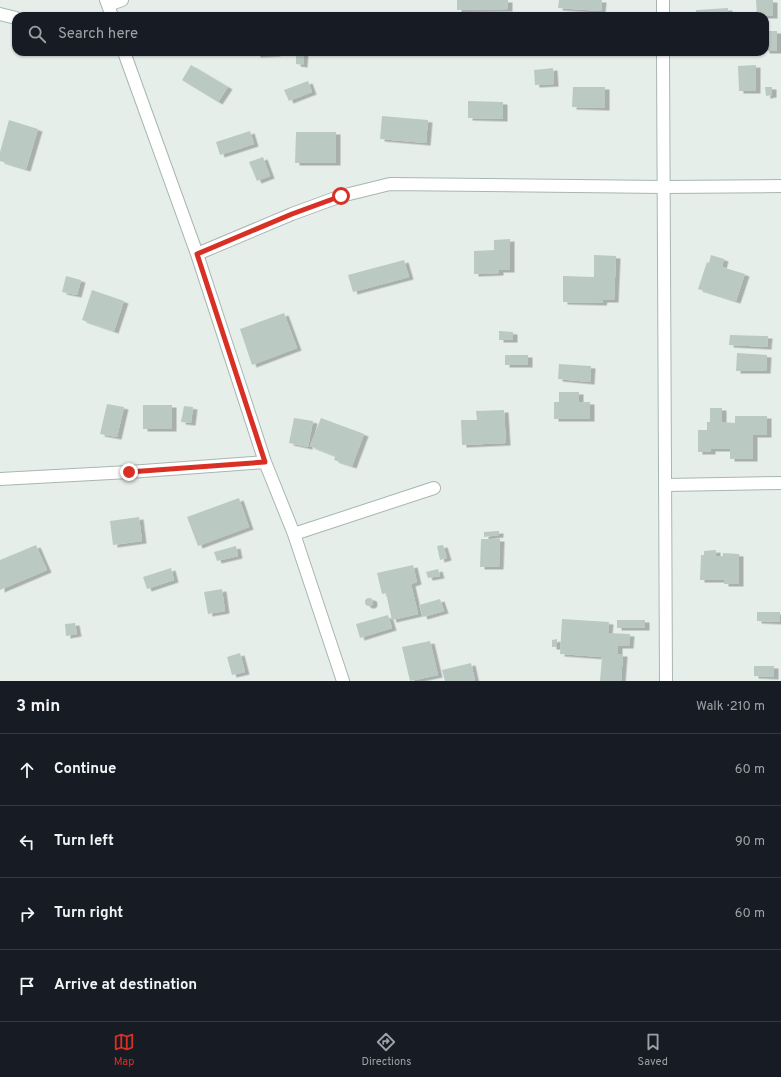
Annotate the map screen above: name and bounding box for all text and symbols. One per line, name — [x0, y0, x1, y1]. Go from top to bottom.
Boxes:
search box — [12, 12, 769, 56]
icon: search — [26, 23, 48, 45]
text: Search here — [58, 25, 138, 44]
route start — [332, 187, 350, 205]
route end — [120, 463, 138, 481]
text: 3 min — [16, 696, 60, 718]
text: Walk · 210 m — [696, 699, 765, 715]
icon: ahead — [16, 759, 38, 781]
text: Continue — [54, 760, 116, 779]
text: 60 m — [735, 762, 765, 778]
icon: left — [16, 831, 38, 853]
text: Turn left — [54, 832, 114, 851]
text: 90 m — [735, 834, 765, 850]
icon: right — [16, 903, 38, 925]
text: Turn right — [54, 904, 123, 923]
text: 60 m — [735, 906, 765, 922]
icon: arrive — [16, 975, 38, 997]
text: Arrive at destination — [54, 976, 197, 995]
tab: Map — [113, 1031, 135, 1069]
tab: Directions — [361, 1031, 411, 1069]
tab: Saved — [638, 1031, 668, 1069]

